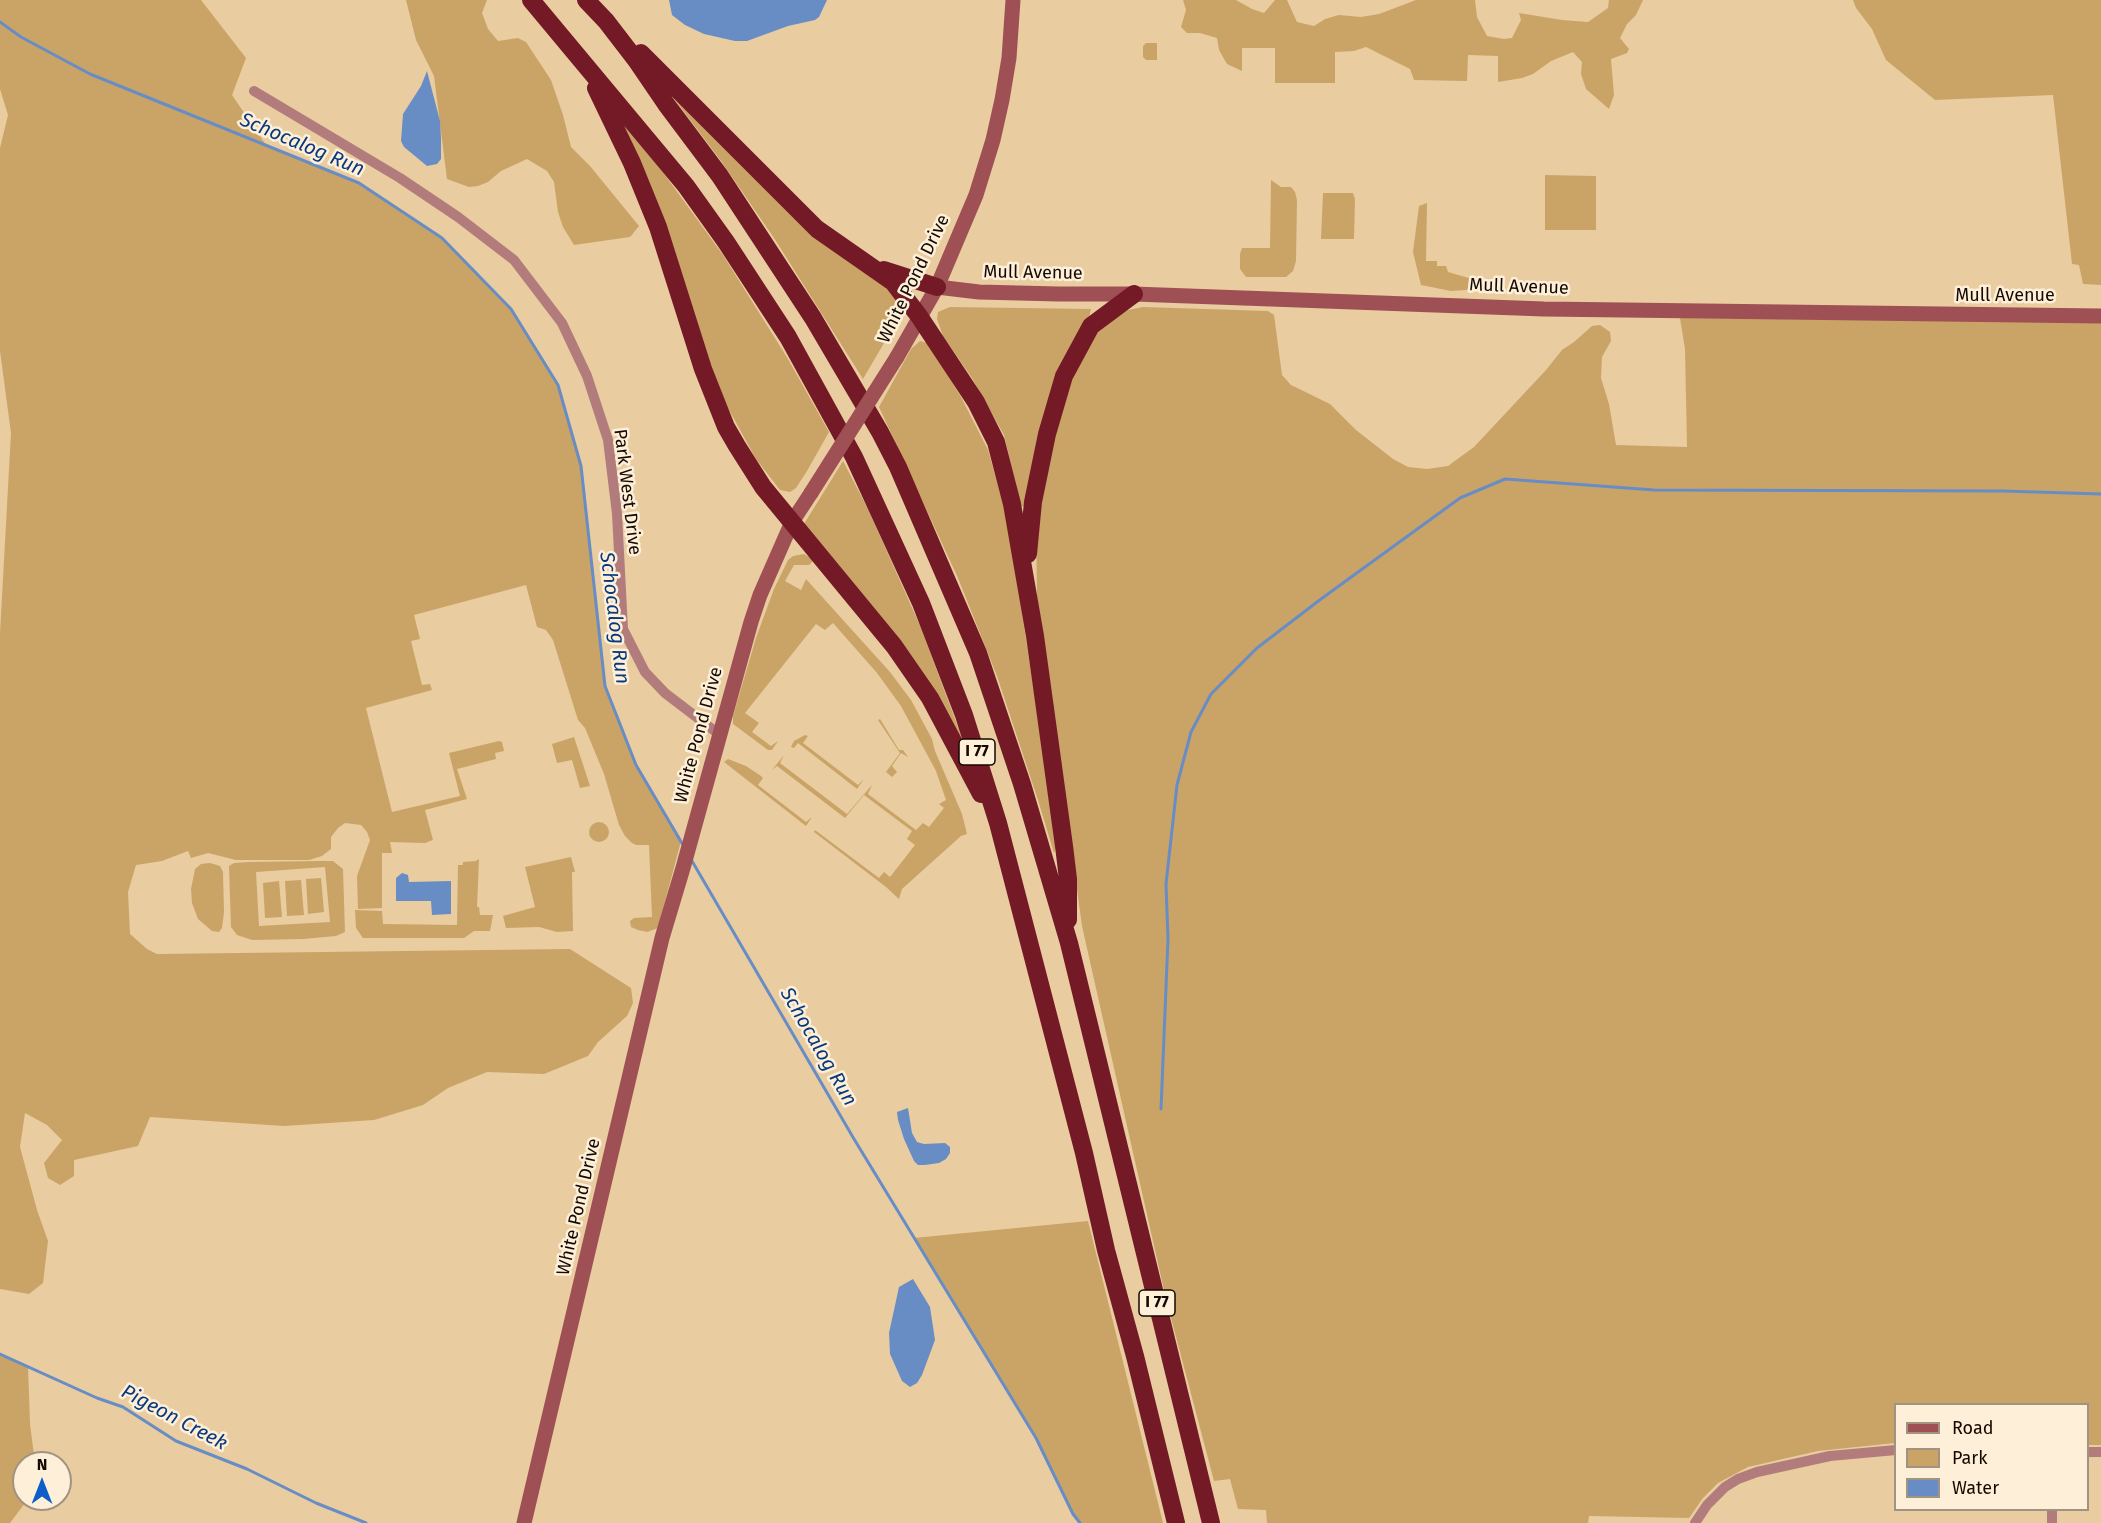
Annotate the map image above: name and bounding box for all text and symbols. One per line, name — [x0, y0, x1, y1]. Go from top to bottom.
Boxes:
water label: Schocalog Run — [236, 108, 368, 182]
street label: White Pond Drive — [874, 211, 954, 347]
street label: Mull Avenue — [983, 261, 1083, 285]
street label: Mull Avenue — [1469, 274, 1569, 300]
street label: Mull Avenue — [1955, 285, 2055, 307]
street label: Park West Drive — [609, 428, 645, 556]
water label: Schocalog Run — [594, 551, 634, 685]
street label: White Pond Drive — [670, 665, 728, 805]
road number: I 77 — [959, 739, 995, 765]
water label: Schocalog Run — [774, 983, 862, 1111]
street label: White Pond Drive — [553, 1136, 605, 1278]
road number: I 77 — [1139, 1290, 1175, 1316]
water label: Pigeon Creek — [117, 1380, 231, 1456]
legend — [1894, 1403, 2089, 1511]
text: Road — [1952, 1417, 1994, 1439]
text: Park — [1952, 1447, 1987, 1469]
north arrow — [12, 1451, 72, 1511]
text: N — [37, 1455, 47, 1474]
text: Water — [1952, 1477, 1999, 1499]

